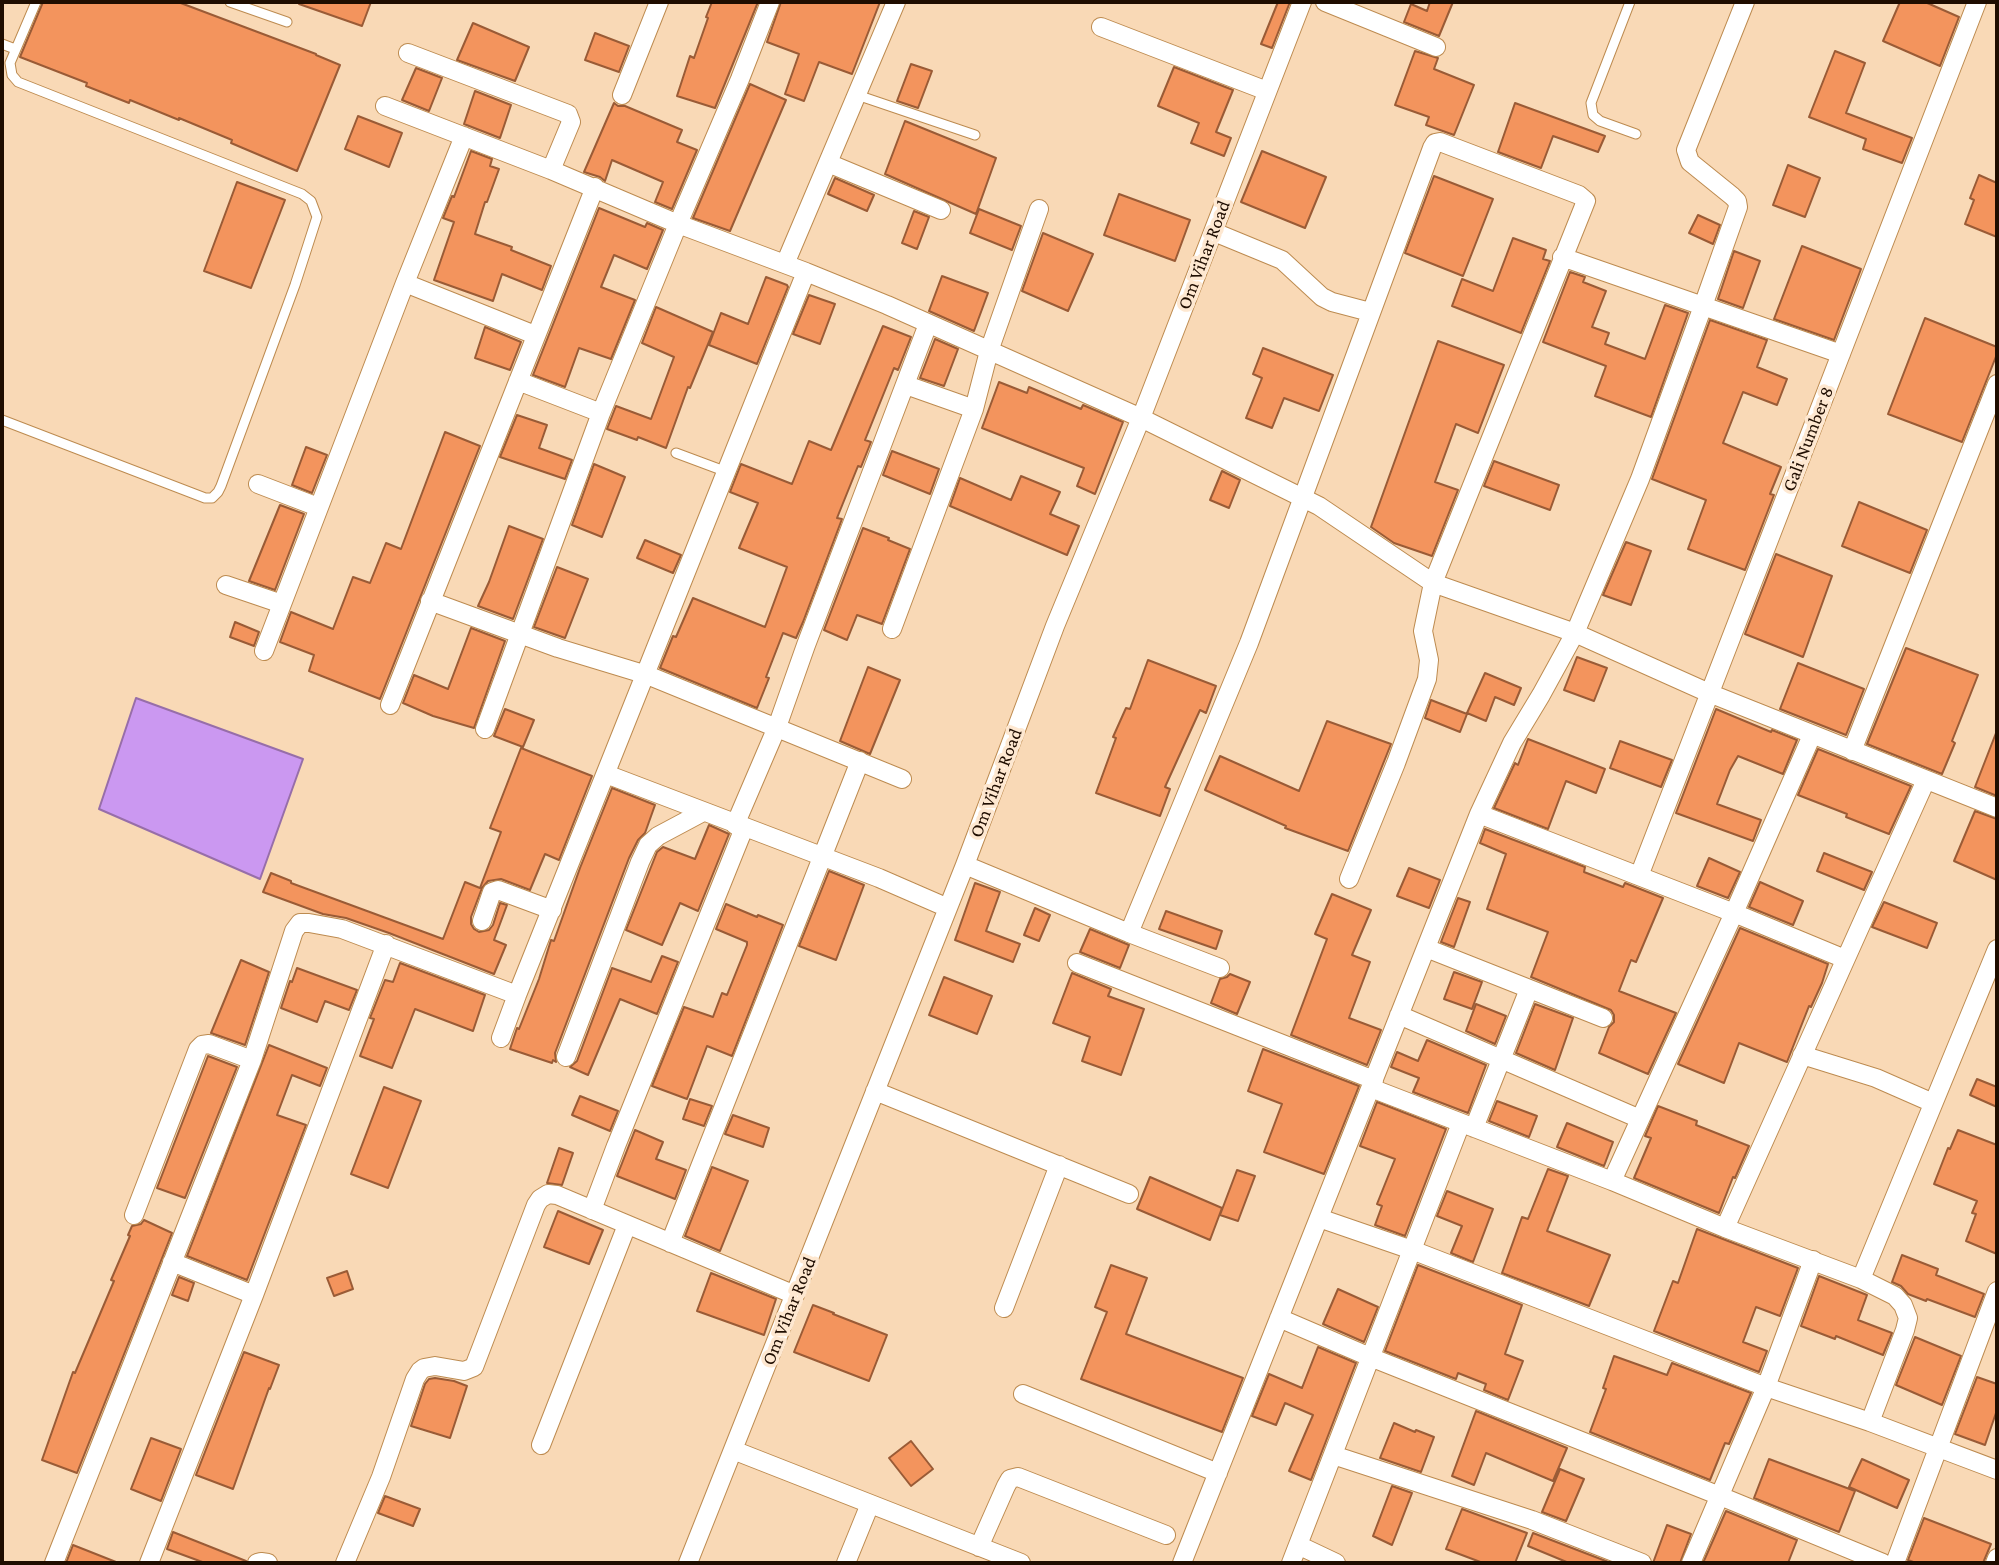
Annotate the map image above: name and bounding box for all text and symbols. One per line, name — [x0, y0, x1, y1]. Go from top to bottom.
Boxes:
street label: Om Vihar Road — [1173, 197, 1235, 313]
street label: Gali Number 8 — [1778, 383, 1838, 495]
street label: Om Vihar Road — [965, 725, 1027, 841]
street label: Om Vihar Road — [757, 1253, 821, 1369]

